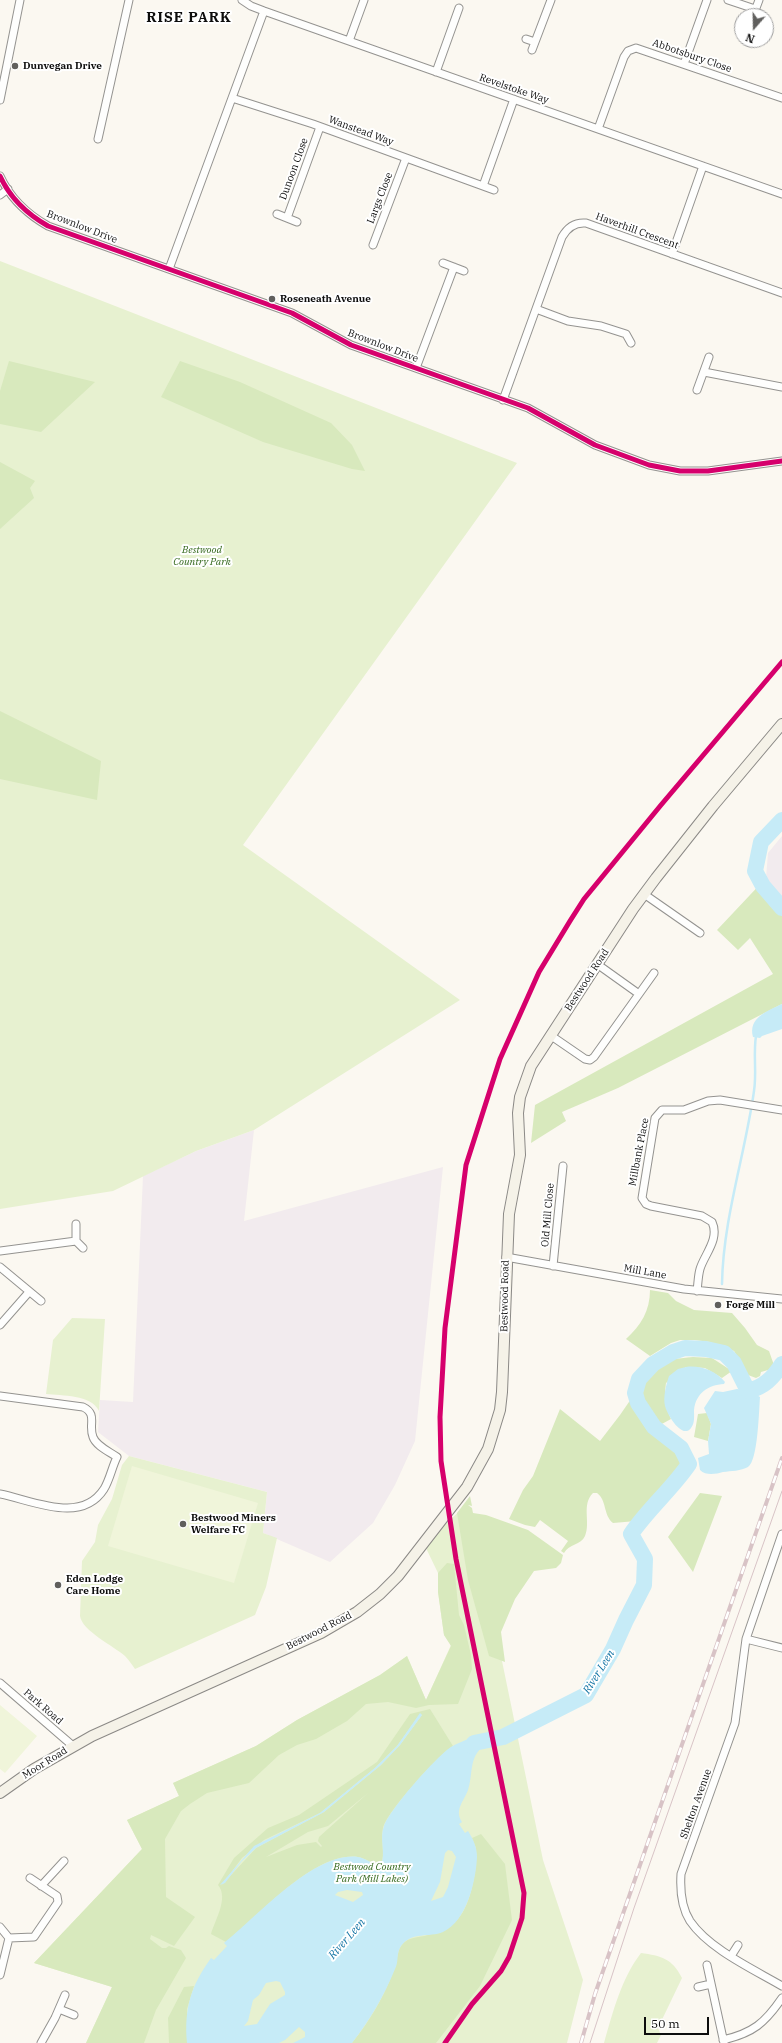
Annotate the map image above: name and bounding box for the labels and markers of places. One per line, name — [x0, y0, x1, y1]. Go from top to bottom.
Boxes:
place label: Dunvegan Drive — [23, 60, 102, 72]
marker: Dunvegan Drive — [10, 61, 20, 71]
place label: Roseneath Avenue — [280, 293, 371, 305]
marker: Roseneath Avenue — [267, 294, 277, 304]
place label: Forge Mill — [726, 1299, 775, 1311]
marker: Forge Mill — [713, 1300, 723, 1310]
place label: Bestwood Miners Welfare FC — [191, 1512, 276, 1536]
marker: Bestwood Miners Welfare FC — [178, 1519, 188, 1529]
place label: Eden Lodge Care Home — [66, 1573, 123, 1596]
marker: Eden Lodge Care Home — [53, 1580, 63, 1590]

